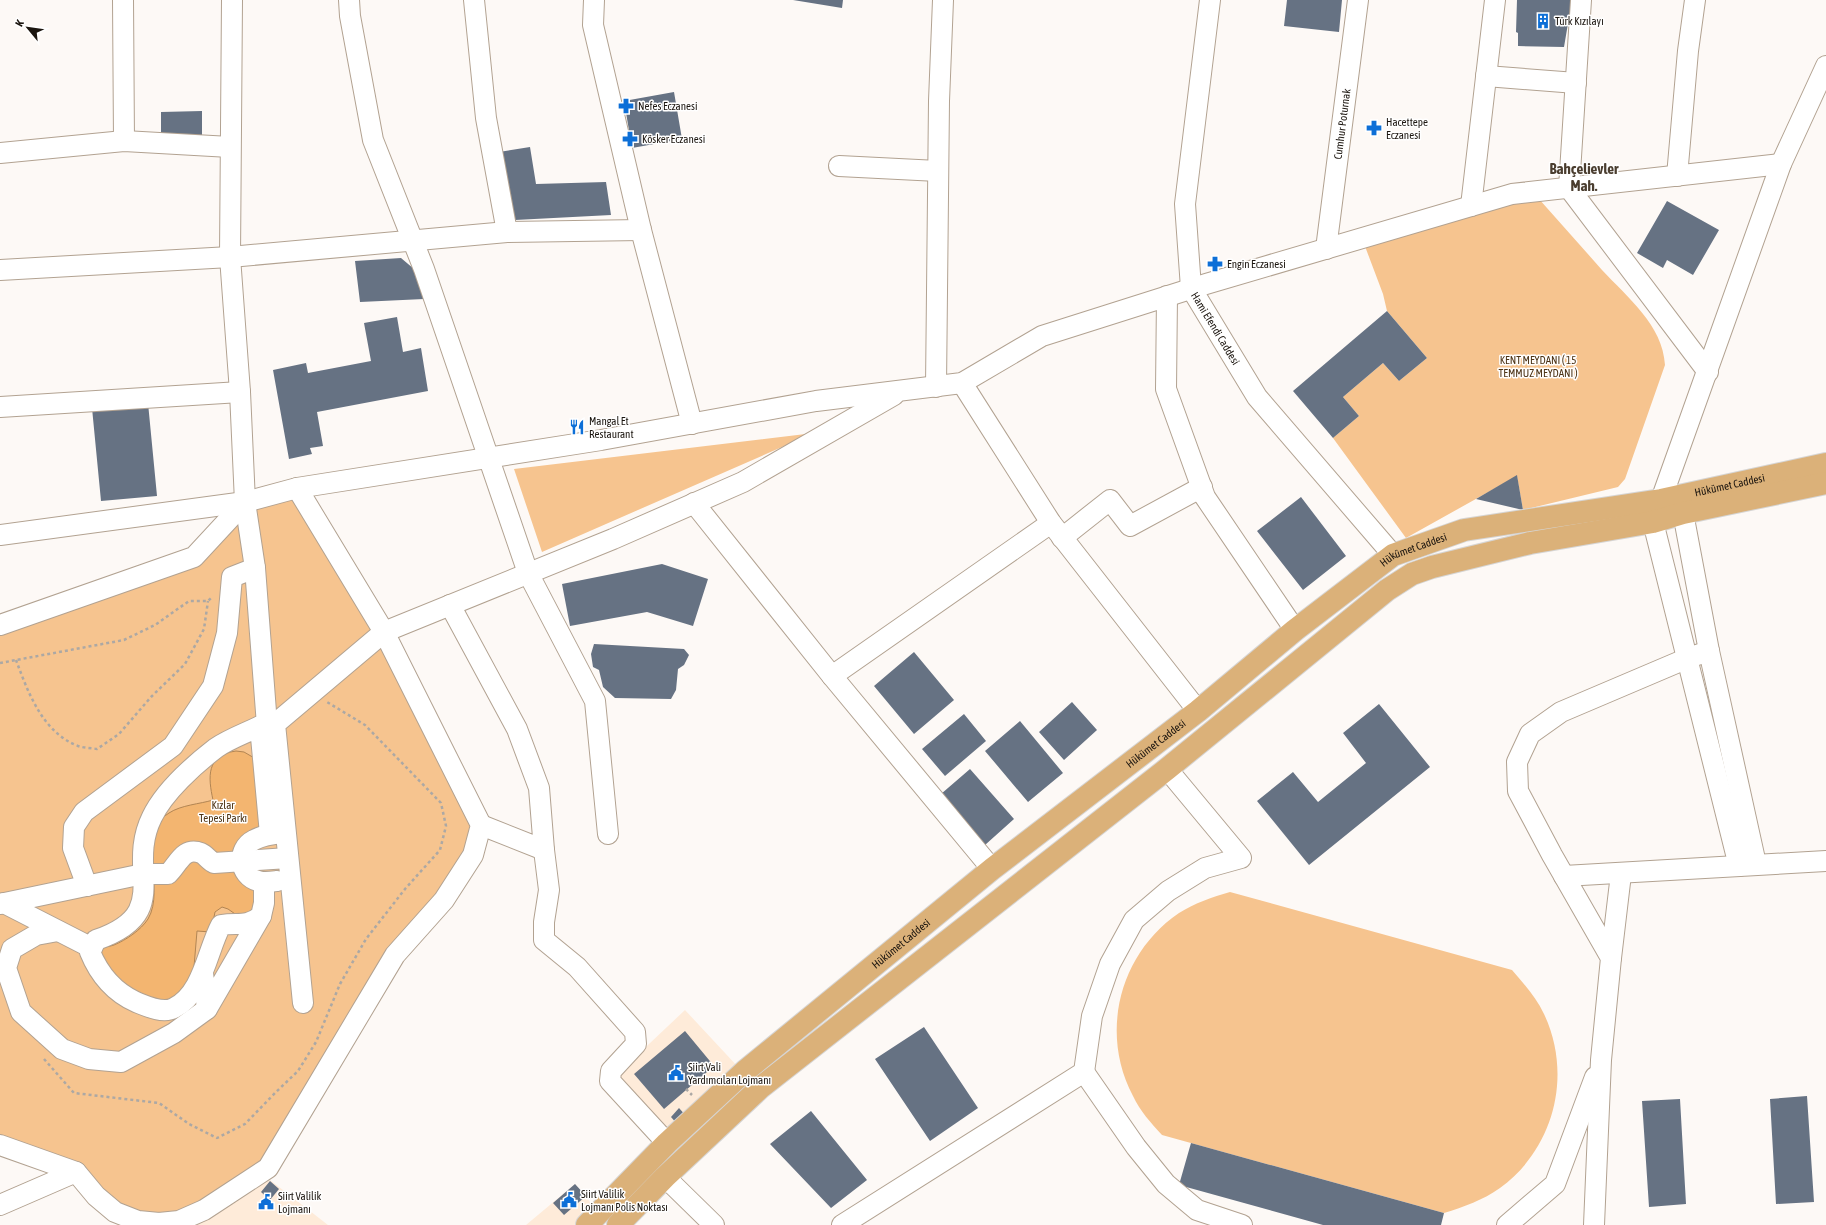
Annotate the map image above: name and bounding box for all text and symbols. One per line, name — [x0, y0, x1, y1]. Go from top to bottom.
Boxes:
north arrow — [8, 8, 48, 48]
building icon: Türk Kızılayı — [1534, 12, 1552, 30]
place label: Türk Kızılayı — [1555, 15, 1604, 27]
text: K — [13, 17, 26, 28]
street label: Cumhur Poturnak — [1332, 88, 1353, 160]
pharmacy icon: Nefes Eczanesi — [617, 97, 635, 115]
place label: Nefes Eczanesi — [638, 100, 697, 112]
place label: Hacettepe Eczanesi — [1386, 116, 1428, 141]
pharmacy icon: Hacettepe Eczanesi — [1365, 119, 1383, 137]
pharmacy icon: Kösker Eczanesi — [621, 130, 639, 148]
place label: Kösker Eczanesi — [642, 133, 705, 145]
district label: Bahçelievler Mah. — [1549, 160, 1619, 194]
pharmacy icon: Engin Eczanesi — [1206, 255, 1224, 273]
place label: Engin Eczanesi — [1227, 258, 1286, 270]
street label: Hami Efendi Caddesi — [1189, 290, 1242, 367]
park label: KENT MEYDANI ( 15 TEMMUZ MEYDANI ) — [1498, 354, 1578, 379]
place label: Mangal Et Restaurant — [589, 415, 634, 440]
restaurant icon: Mangal Et Restaurant — [568, 418, 586, 436]
street label: Hükümet Caddesi — [1693, 472, 1766, 498]
street label: Hükümet Caddesi — [1378, 531, 1448, 569]
street label: Hükümet Caddesi — [1124, 717, 1188, 770]
park label: Kızlar Tepesi Parkı — [199, 799, 247, 824]
street label: Hükümet Caddesi — [869, 916, 932, 971]
place label: Siirt Vali Yardımcıları Lojmanı — [688, 1061, 771, 1086]
public building icon: Siirt Vali Yardımcıları Lojmanı — [667, 1064, 685, 1082]
place label: Siirt Valilik Lojmanı Polis Noktası — [581, 1188, 668, 1213]
place label: Siirt Valilik Lojmanı — [278, 1190, 322, 1215]
public building icon: Siirt Valilik Lojmanı Polis Noktası — [560, 1191, 578, 1209]
public building icon: Siirt Valilik Lojmanı — [257, 1193, 275, 1211]

